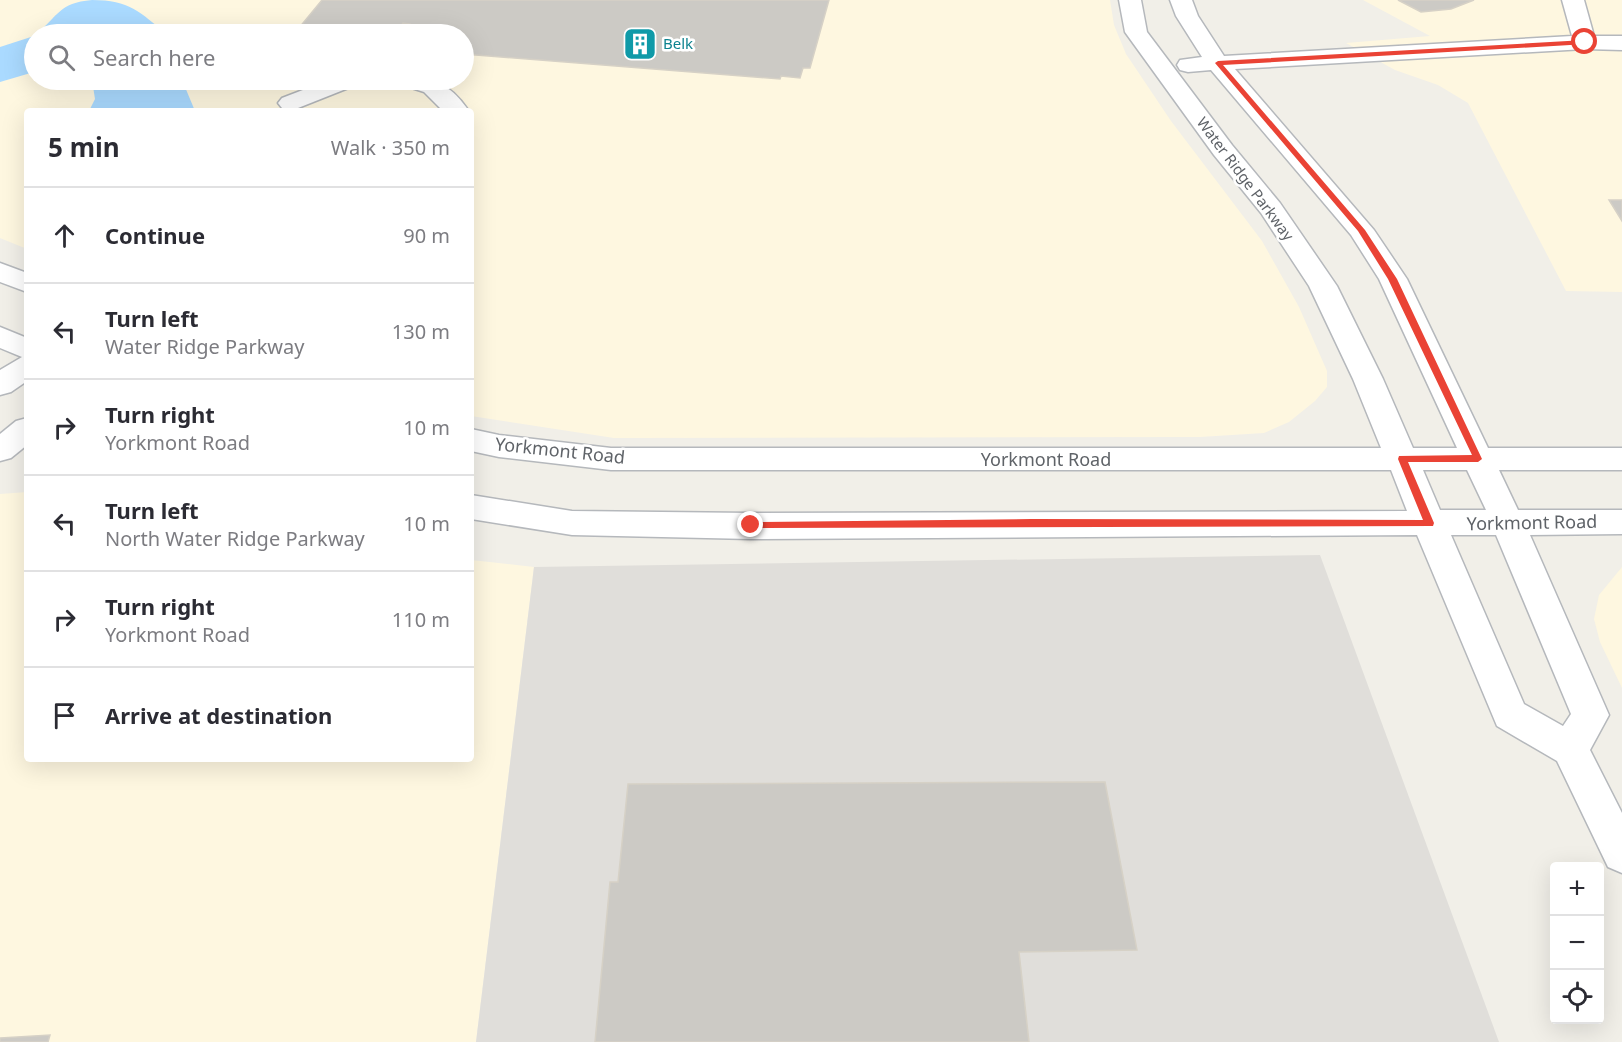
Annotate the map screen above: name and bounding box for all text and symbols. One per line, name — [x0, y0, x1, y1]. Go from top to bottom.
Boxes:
search box — [24, 24, 474, 90]
building icon: Belk — [622, 26, 658, 62]
route start — [1571, 28, 1597, 54]
place label: Belk — [663, 33, 693, 53]
icon: search — [45, 41, 78, 74]
text: Search here — [93, 42, 215, 72]
street label: Water Ridge Parkway — [1193, 113, 1299, 244]
text: 5 min — [48, 129, 120, 165]
text: Walk · 350 m — [331, 134, 450, 161]
icon: ahead — [48, 219, 81, 252]
text: Continue — [105, 220, 205, 250]
text: 90 m — [403, 222, 450, 249]
text: Turn left — [105, 303, 199, 333]
icon: left — [48, 315, 81, 348]
text: 130 m — [392, 318, 450, 345]
text: Water Ridge Parkway — [105, 333, 304, 360]
text: Turn right — [105, 399, 215, 429]
icon: right — [48, 411, 81, 444]
text: 10 m — [403, 414, 450, 441]
text: Yorkmont Road — [105, 429, 250, 456]
street label: Yorkmont Road — [494, 431, 626, 469]
street label: Yorkmont Road — [981, 447, 1111, 471]
text: Turn left — [105, 495, 199, 525]
icon: left — [48, 507, 81, 540]
street label: Yorkmont Road — [1467, 509, 1597, 535]
text: 10 m — [403, 510, 450, 537]
route end — [737, 511, 763, 537]
text: North Water Ridge Parkway — [105, 525, 365, 552]
text: Turn right — [105, 591, 215, 621]
icon: right — [48, 603, 81, 636]
text: 110 m — [392, 606, 450, 633]
text: Yorkmont Road — [105, 621, 250, 648]
icon: arrive — [48, 699, 81, 732]
text: Arrive at destination — [105, 700, 332, 730]
map controls — [1550, 862, 1604, 1024]
button: + — [1550, 862, 1604, 916]
button: − — [1550, 916, 1604, 970]
button: locate — [1550, 970, 1604, 1024]

